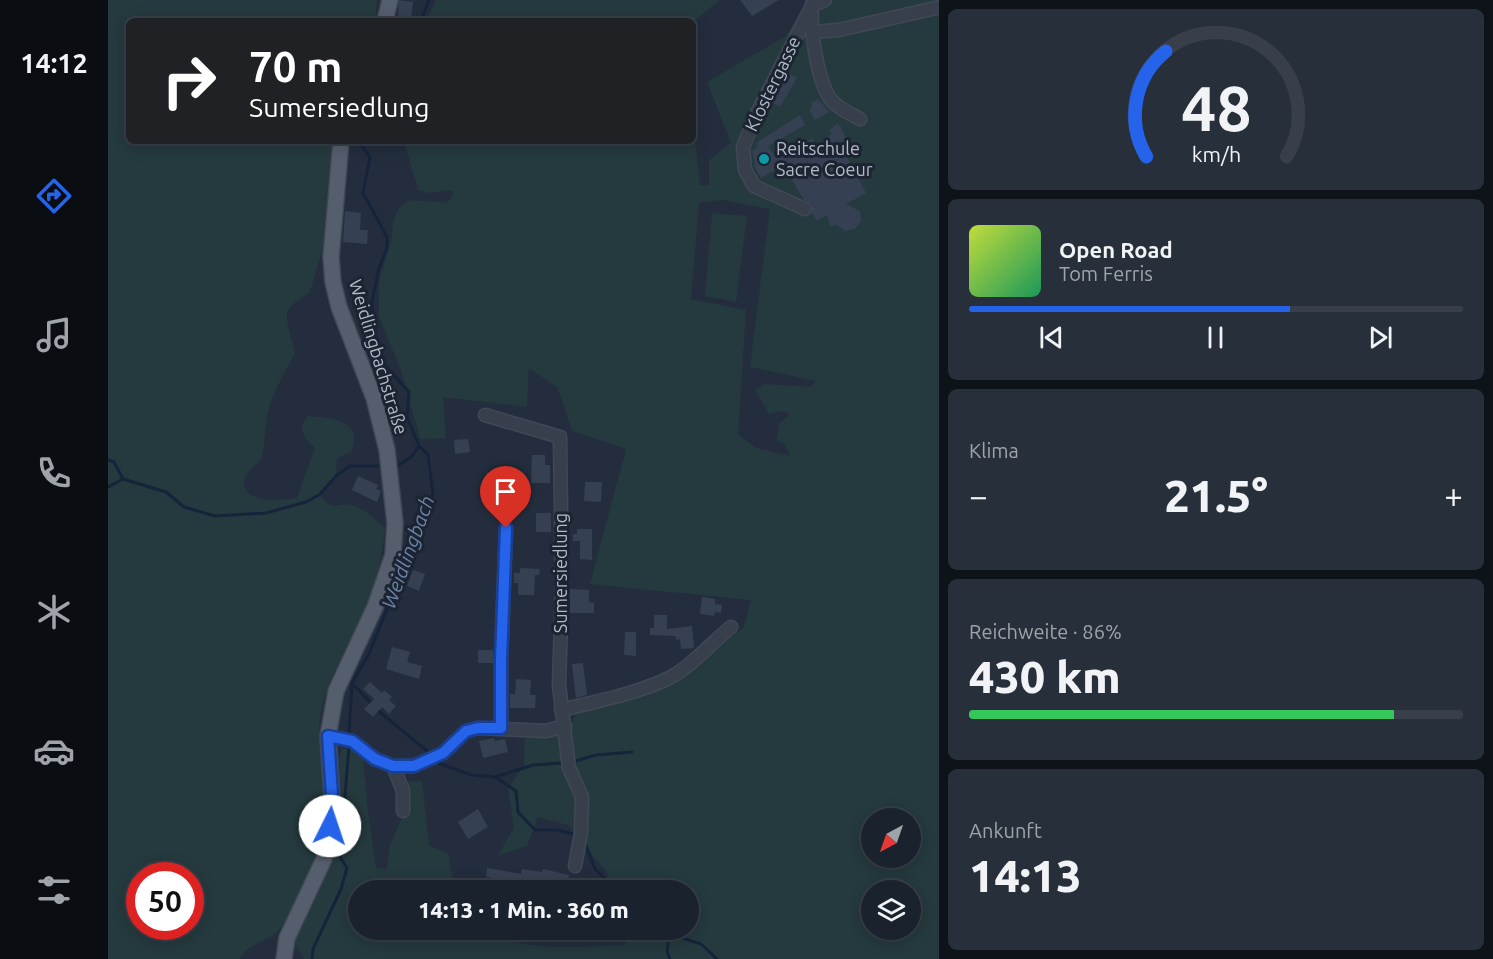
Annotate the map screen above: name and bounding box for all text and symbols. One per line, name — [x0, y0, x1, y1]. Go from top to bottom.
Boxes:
street label: Klostergasse — [741, 33, 804, 134]
icon: right — [150, 42, 228, 120]
text: 70 m — [249, 43, 343, 90]
text: 14:12 — [20, 48, 88, 78]
text: 48 — [1181, 73, 1251, 143]
text: Sumersiedlung — [249, 92, 429, 122]
place label: Reitschule Sacre Coeur — [776, 138, 873, 179]
text: km/h — [1191, 142, 1241, 166]
marker: Reitschule Sacre Coeur — [757, 152, 771, 166]
icon: directions — [33, 175, 75, 217]
text: Open Road — [1059, 237, 1173, 262]
text: Tom Ferris — [1059, 262, 1153, 285]
street label: Weidlingbachstraße — [346, 277, 412, 437]
icon: music — [33, 314, 75, 356]
icon: previous — [1035, 321, 1068, 354]
icon: pause — [1199, 321, 1232, 354]
icon: next — [1364, 321, 1397, 354]
text: Klima — [969, 439, 1019, 462]
icon: phone — [33, 452, 75, 494]
pin — [480, 466, 531, 528]
text: 21.5° — [1164, 470, 1268, 521]
icon: arrive — [489, 475, 522, 508]
text: − — [969, 477, 988, 514]
text: + — [1444, 477, 1463, 514]
water label: Weidlingbach — [376, 492, 439, 611]
street label: Sumersiedlung — [550, 513, 570, 633]
icon: climate — [33, 591, 75, 633]
text: Reichweite · 86% — [969, 620, 1122, 643]
text: 430 km — [969, 651, 1121, 702]
icon: car — [33, 730, 75, 772]
position arrow — [298, 794, 362, 858]
north arrow — [861, 808, 921, 868]
map controls — [861, 808, 921, 940]
text: Ankunft — [969, 819, 1042, 842]
text: 14:13 — [969, 850, 1082, 901]
speed limit sign: 50 — [126, 862, 204, 940]
icon: filters — [33, 869, 75, 911]
button: layers — [861, 880, 921, 940]
text: 14:13 · 1 Min. · 360 m — [418, 897, 629, 922]

